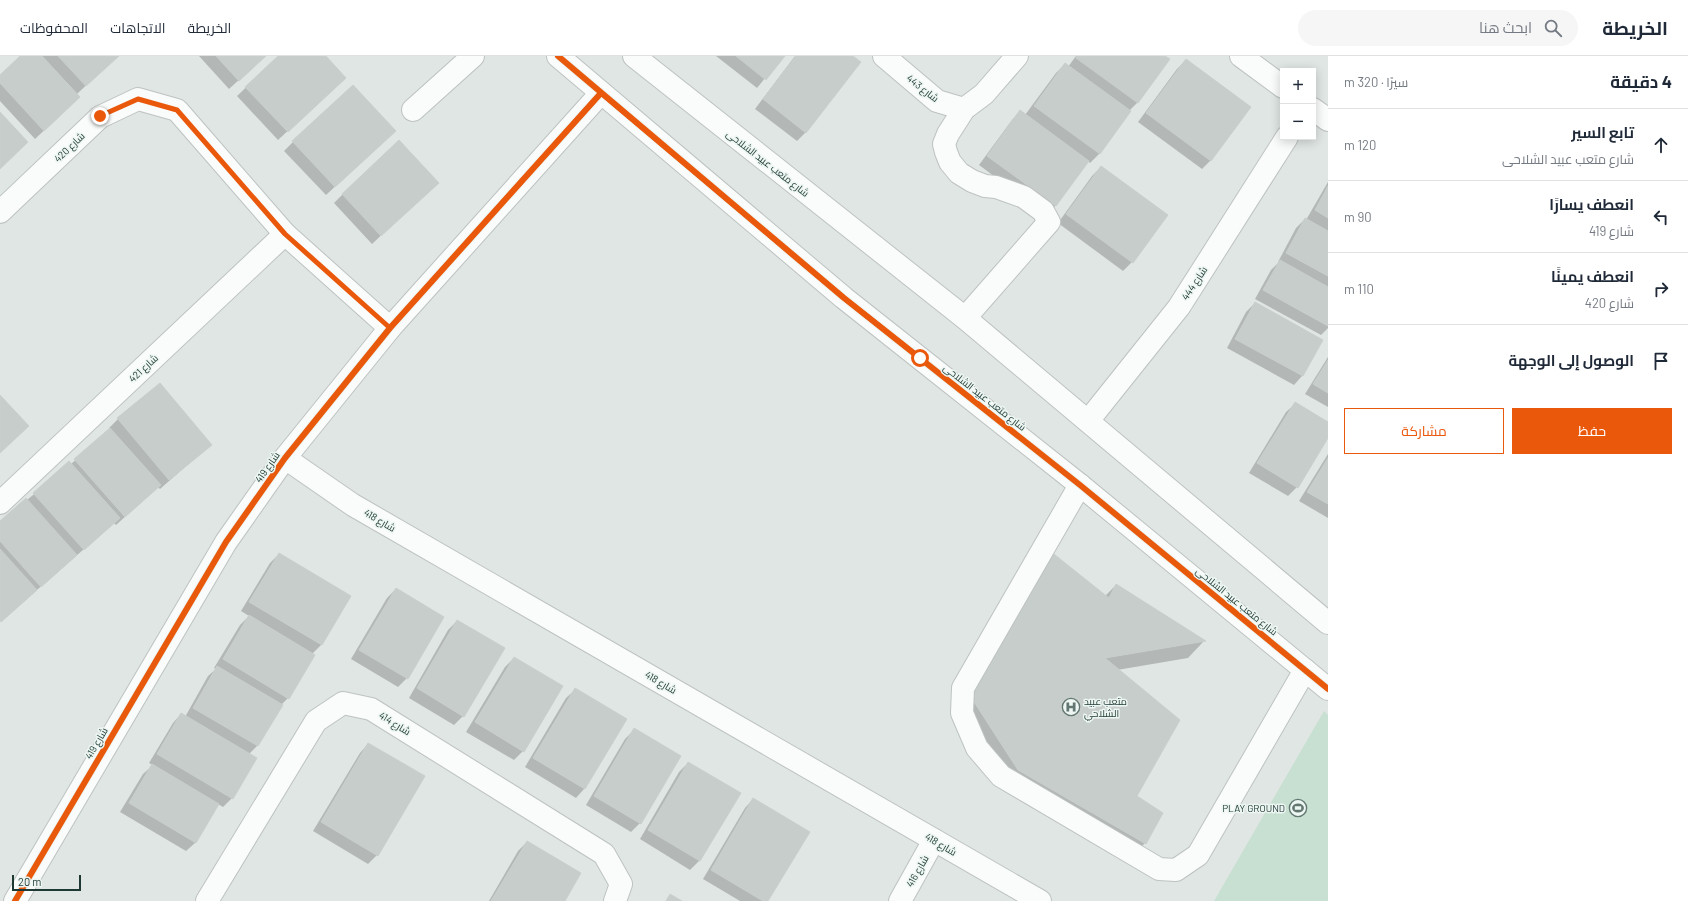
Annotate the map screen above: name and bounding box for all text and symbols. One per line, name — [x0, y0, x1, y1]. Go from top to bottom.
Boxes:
search box — [1298, 10, 1578, 46]
text: الخريطة — [1602, 16, 1668, 39]
icon: search — [1542, 17, 1564, 39]
text: ابحث هنا — [1479, 18, 1532, 36]
text: المحفوظات — [20, 19, 88, 36]
text: الاتجاهات — [110, 19, 166, 36]
text: الخريطة — [188, 19, 231, 36]
map controls — [1280, 68, 1316, 140]
button: + — [1280, 68, 1316, 104]
text: 4 دقيقة — [1610, 71, 1672, 91]
street label: شارع 443 — [904, 72, 941, 105]
text: سيرًا · 320 m — [1344, 74, 1408, 90]
button: − — [1280, 104, 1316, 140]
route end — [91, 107, 109, 125]
text: تابع السير — [1571, 123, 1634, 141]
street label: شارع متعب عبيد الشلاحى — [724, 127, 812, 200]
street label: شارع 420 — [51, 130, 87, 165]
icon: ahead — [1650, 134, 1672, 156]
text: 120 m — [1344, 137, 1376, 153]
text: شارع متعب عبيد الشلاحى — [1502, 151, 1634, 167]
text: انعطف يسارًا — [1549, 195, 1634, 213]
icon: left — [1650, 206, 1672, 228]
text: 90 m — [1344, 209, 1372, 225]
text: شارع 419 — [1589, 223, 1634, 239]
street label: شارع 444 — [1179, 264, 1210, 303]
text: انعطف يمينًا — [1551, 267, 1634, 285]
icon: right — [1650, 278, 1672, 300]
text: 110 m — [1344, 281, 1374, 297]
text: شارع 420 — [1585, 295, 1634, 311]
route start — [911, 349, 929, 367]
icon: arrive — [1650, 350, 1672, 372]
street label: شارع 421 — [126, 351, 161, 385]
text: الوصول إلى الوجهة — [1508, 351, 1634, 369]
street label: شارع متعب عبيد الشلاحى — [941, 361, 1029, 434]
button: مشاركة — [1344, 408, 1504, 454]
button: حفظ — [1512, 408, 1672, 454]
street label: شارع 419 — [252, 449, 283, 485]
street label: شارع 418 — [361, 506, 398, 535]
street label: شارع متعب عبيد الشلاحى — [1193, 564, 1280, 638]
street label: شارع 418 — [642, 668, 679, 697]
place label: متعب عبيد الشلاحي — [1084, 695, 1127, 721]
hospital icon: متعب عبيد الشلاحي — [1061, 697, 1081, 717]
street label: شارع 414 — [376, 709, 413, 738]
street label: شارع 419 — [82, 725, 111, 762]
sports icon: PLAY GROUND — [1288, 798, 1308, 818]
place label: PLAY GROUND — [1222, 802, 1285, 814]
street label: شارع 418 — [922, 830, 959, 859]
street label: شارع 416 — [903, 853, 932, 890]
scale bar — [12, 873, 81, 892]
text: 20 m — [18, 875, 41, 888]

